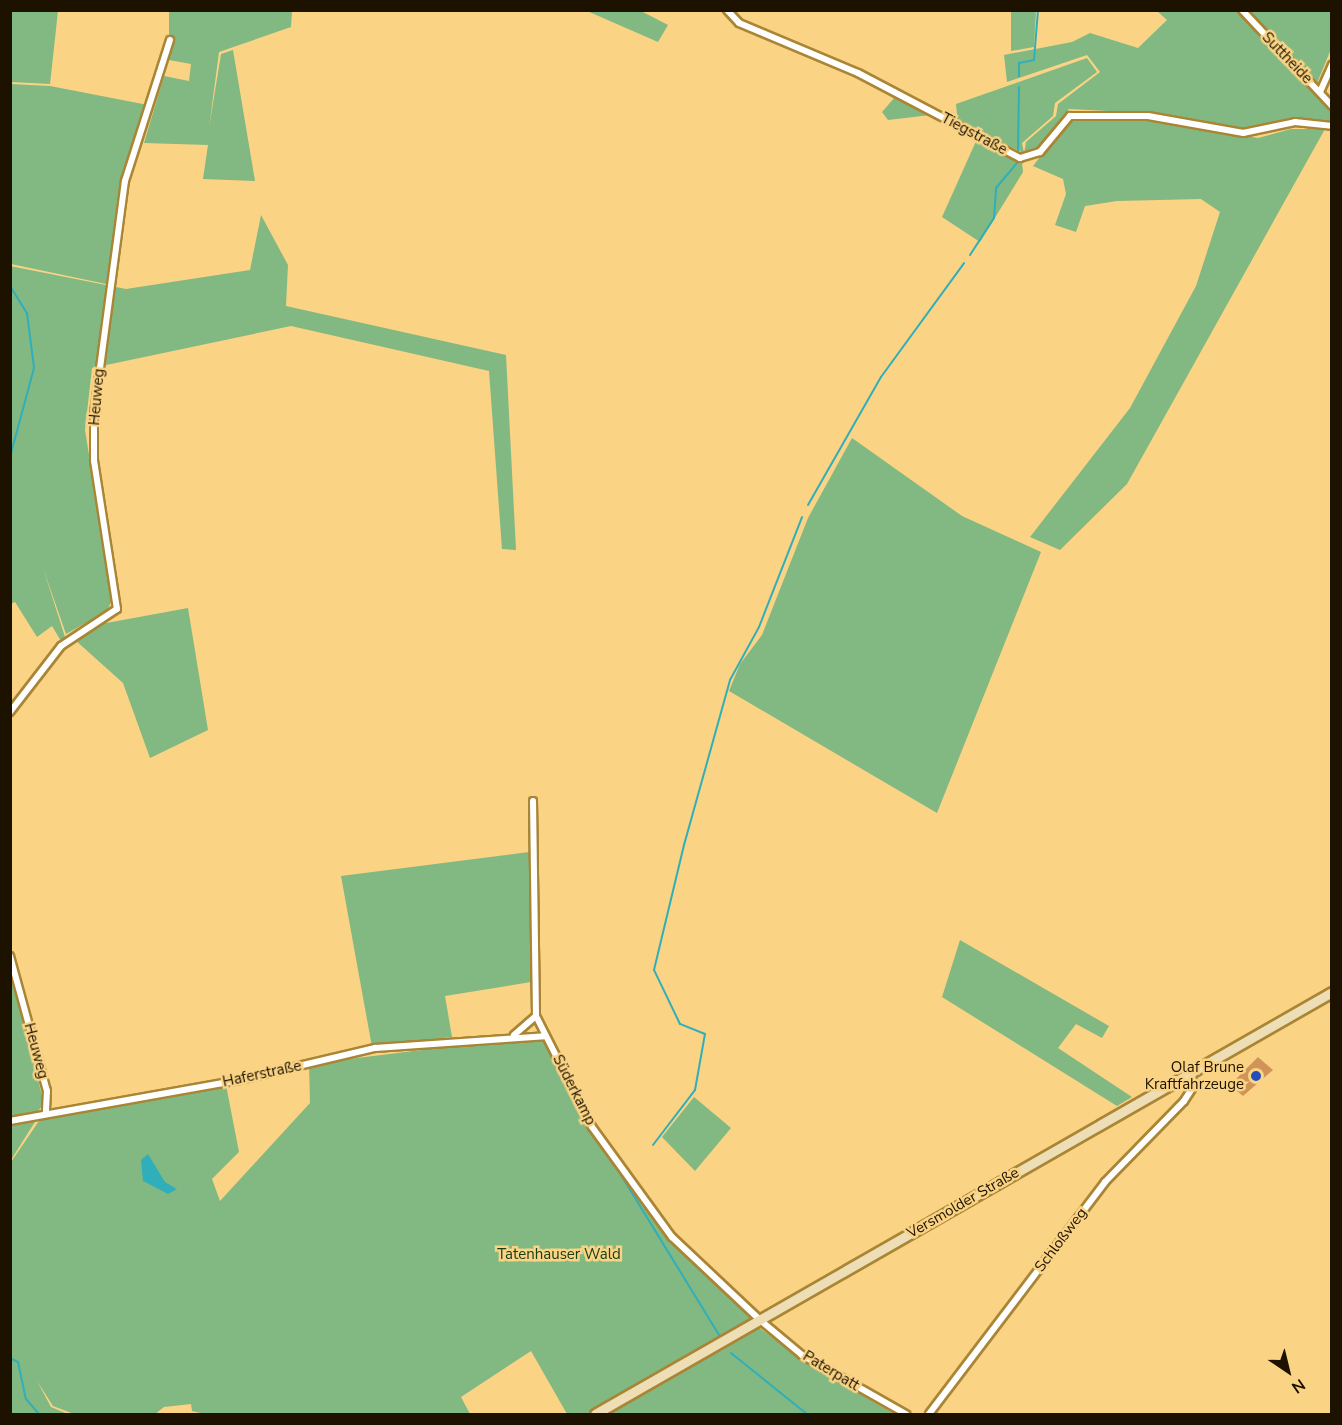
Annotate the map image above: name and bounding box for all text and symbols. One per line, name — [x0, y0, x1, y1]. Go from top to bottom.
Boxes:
street label: Suttheide — [1258, 28, 1316, 88]
street label: Tiegstraße — [938, 109, 1010, 159]
street label: Heuweg — [86, 368, 108, 426]
street label: Heuweg — [20, 1021, 52, 1081]
street label: Süderkamp — [549, 1052, 599, 1128]
street label: Haferstraße — [221, 1057, 303, 1091]
place label: Olaf Brune Kraftfahrzeuge — [1145, 1058, 1244, 1093]
marker: Olaf Brune Kraftfahrzeuge — [1249, 1069, 1263, 1083]
street label: Versmolder Straße — [904, 1164, 1022, 1242]
street label: Schloßweg — [1031, 1204, 1091, 1276]
park label: Tatenhauser Wald — [497, 1246, 621, 1264]
north arrow — [1258, 1341, 1318, 1401]
street label: Paterpatt — [800, 1347, 862, 1395]
text: N — [1287, 1373, 1310, 1398]

